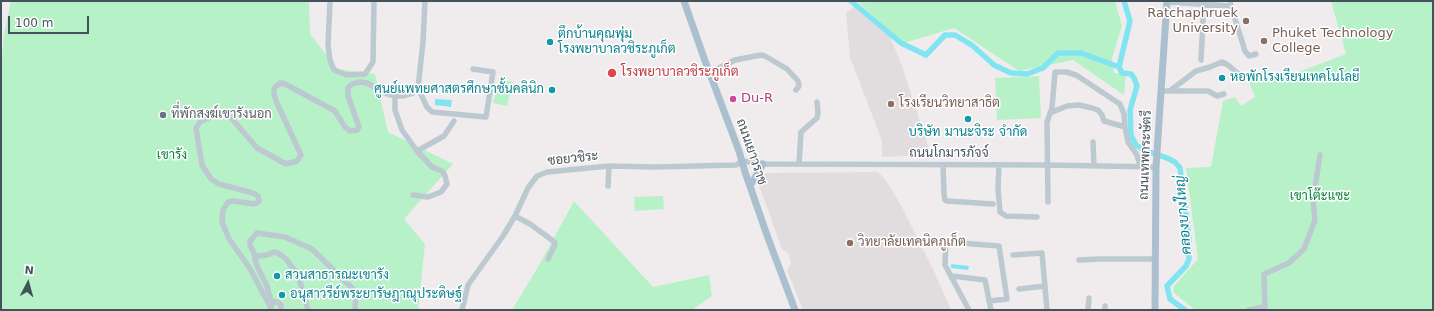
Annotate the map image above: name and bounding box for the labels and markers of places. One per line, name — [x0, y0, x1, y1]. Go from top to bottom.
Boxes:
place label: Ratchaphruek University — [1147, 6, 1238, 37]
marker: Ratchaphruek University — [1241, 16, 1251, 26]
place label: Phuket Technology College — [1272, 26, 1393, 57]
place label: ตึกบ้านคุณพุ่ม โรงพยาบาลวชิระภูเก็ต — [558, 27, 676, 58]
marker: Phuket Technology College — [1259, 36, 1269, 46]
marker: ตึกบ้านคุณพุ่ม โรงพยาบาลวชิระภูเก็ต — [545, 37, 555, 47]
place label: โรงพยาบาลวชิระภูเก็ต — [621, 65, 739, 81]
marker: โรงพยาบาลวชิระภูเก็ต — [606, 67, 618, 79]
place label: หอพักโรงเรียนเทคโนโลยี — [1230, 70, 1359, 86]
marker: หอพักโรงเรียนเทคโนโลยี — [1217, 73, 1227, 83]
place label: ศูนย์แพทยศาสตรศึกษาชั้นคลินิก — [374, 82, 544, 98]
marker: ศูนย์แพทยศาสตรศึกษาชั้นคลินิก — [547, 85, 557, 95]
place label: Du-R — [741, 91, 773, 107]
marker: Du-R — [728, 94, 738, 104]
place label: โรงเรียนวิทยาสาธิต — [899, 96, 1000, 112]
marker: โรงเรียนวิทยาสาธิต — [886, 99, 896, 109]
place label: ที่พักสงฆ์เขารังนอก — [171, 107, 272, 123]
marker: ที่พักสงฆ์เขารังนอก — [158, 110, 168, 120]
marker: บริษัท มานะจิระ จำกัด — [963, 114, 973, 124]
place label: บริษัท มานะจิระ จำกัด — [909, 125, 1027, 141]
place label: วิทยาลัยเทคนิคภูเก็ต — [858, 235, 966, 251]
marker: วิทยาลัยเทคนิคภูเก็ต — [845, 238, 855, 248]
place label: สวนสาธารณะเขารัง — [285, 268, 389, 284]
marker: สวนสาธารณะเขารัง — [272, 271, 282, 281]
place label: อนุสาวรีย์พระยารัษฎาณุประดิษฐ์ — [290, 287, 462, 303]
marker: อนุสาวรีย์พระยารัษฎาณุประดิษฐ์ — [277, 290, 287, 300]

